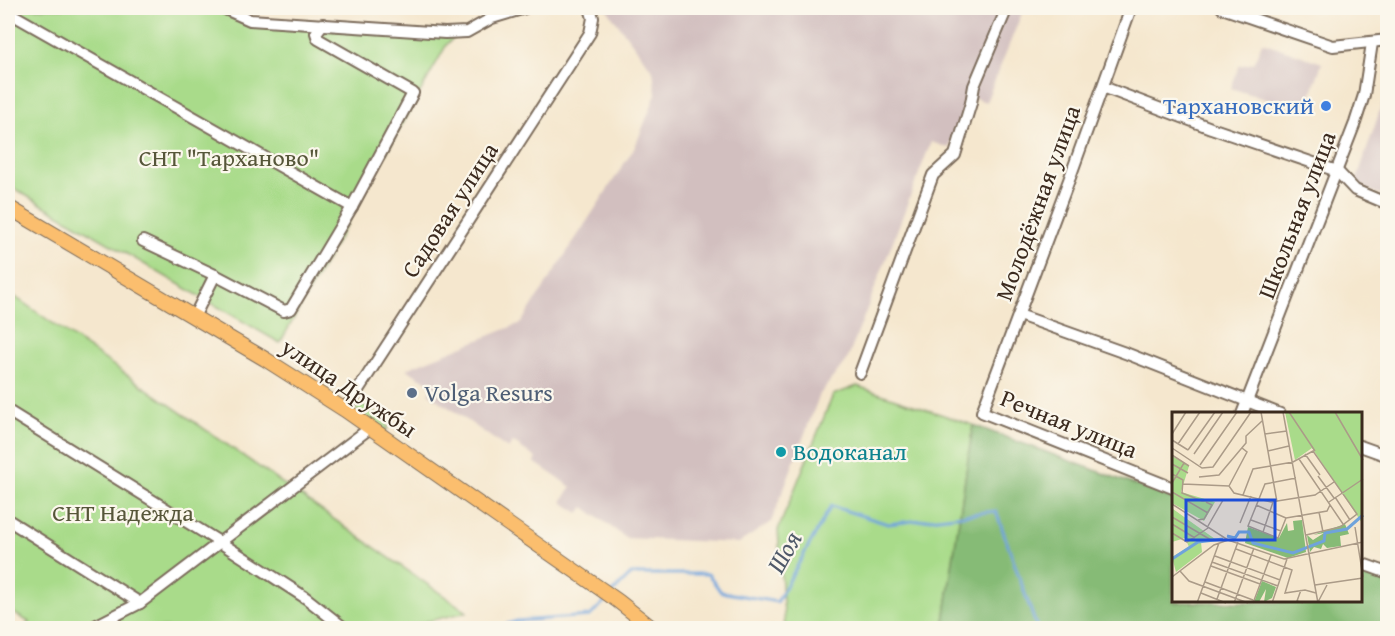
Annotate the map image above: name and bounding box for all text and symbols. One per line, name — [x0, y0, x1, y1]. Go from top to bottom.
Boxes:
place label: Тархановский — [1163, 88, 1314, 123]
marker: Тархановский — [1319, 99, 1333, 113]
street label: Молодёжная улица — [986, 100, 1089, 306]
street label: Школьная улица — [1248, 125, 1345, 304]
street label: Садовая улица — [393, 135, 507, 284]
park label: СНТ "Тарханово" — [139, 140, 319, 175]
street label: улица Дружбы — [273, 329, 424, 446]
place label: Volga Resurs — [424, 375, 553, 410]
street label: Речная улица — [996, 380, 1143, 467]
marker: Volga Resurs — [405, 386, 419, 400]
inset map — [1172, 412, 1362, 603]
place label: Водоканал — [793, 434, 907, 469]
marker: Водоканал — [774, 445, 788, 459]
park label: СНТ Надежда — [52, 495, 194, 530]
water label: Шоя — [756, 523, 811, 580]

